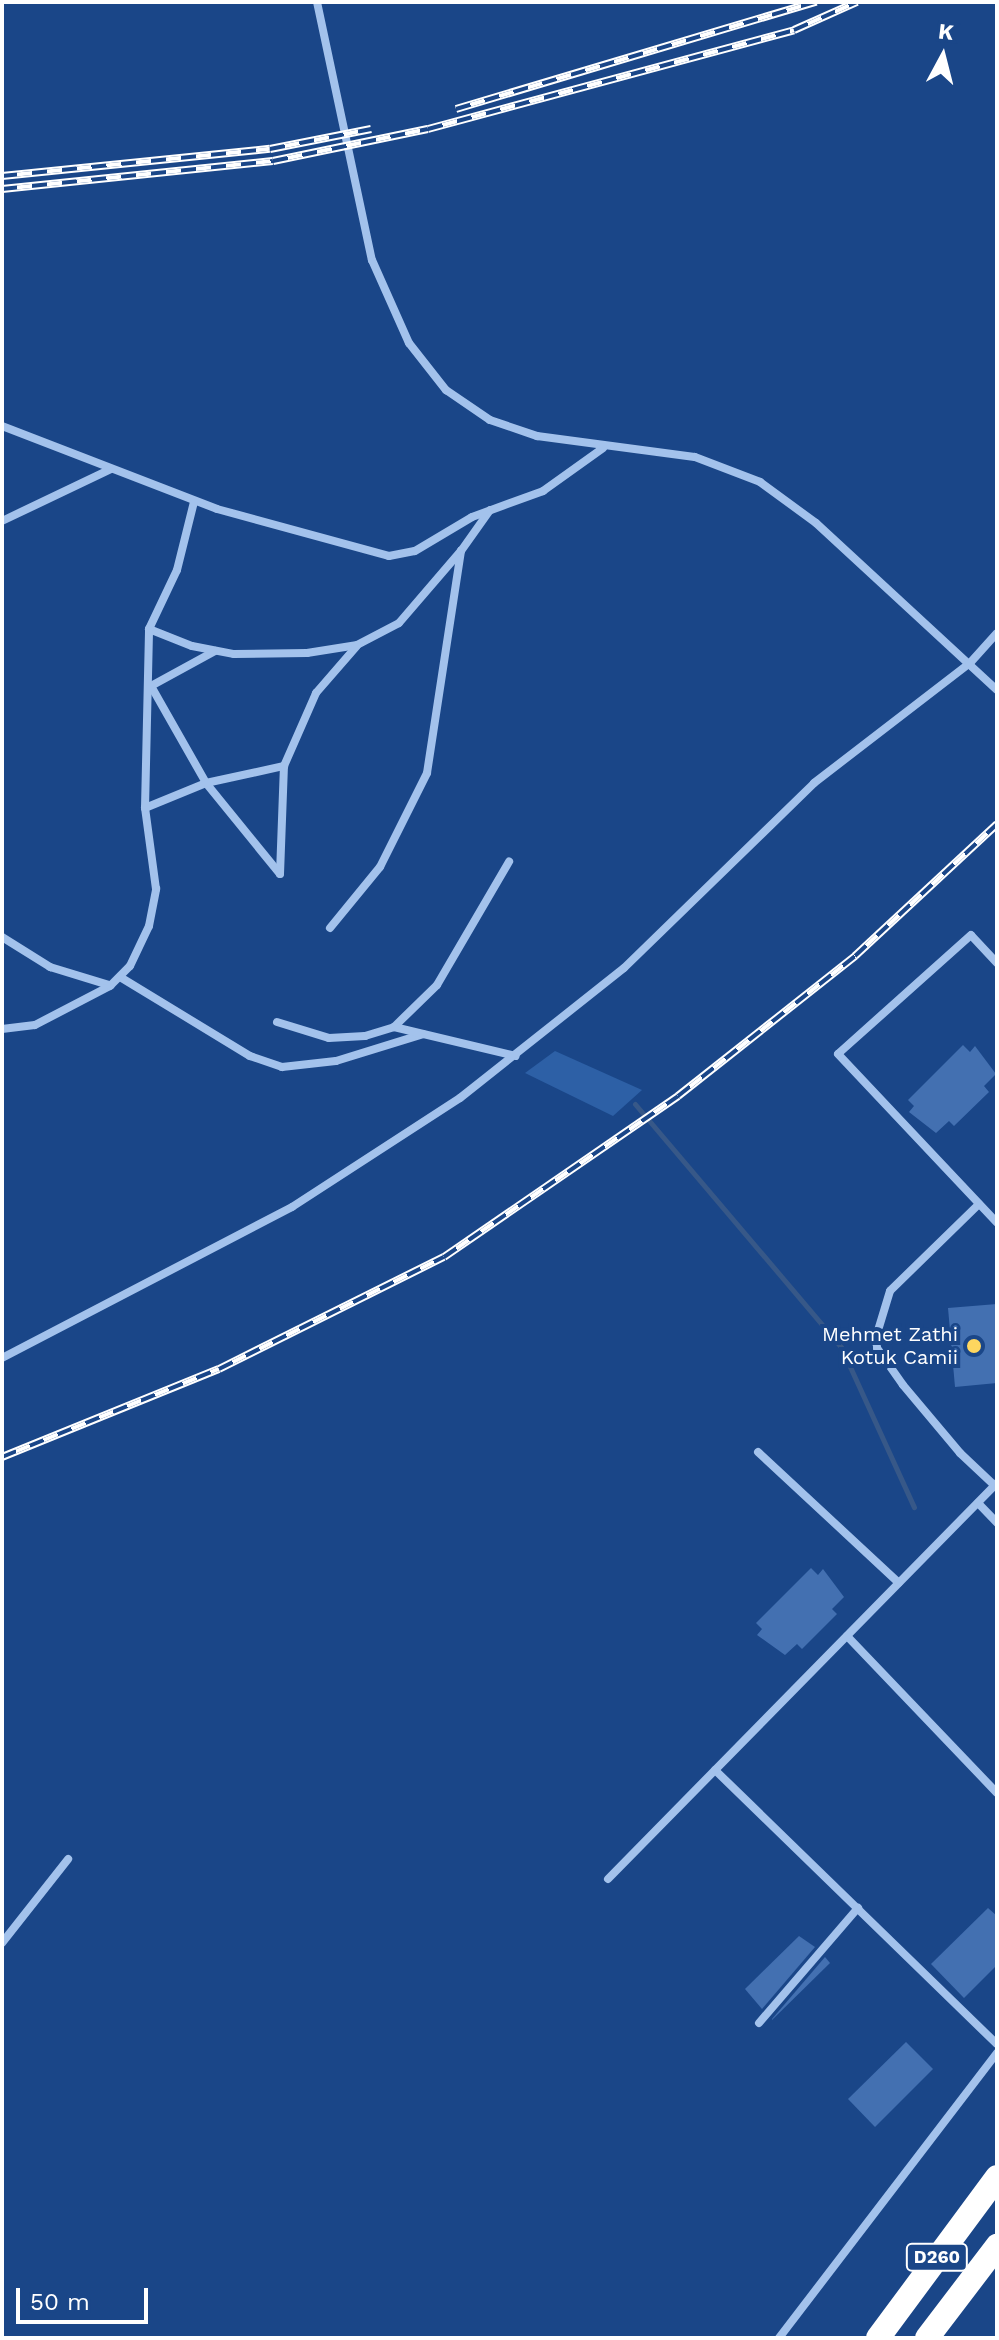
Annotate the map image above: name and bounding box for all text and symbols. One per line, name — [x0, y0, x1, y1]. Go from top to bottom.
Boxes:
north arrow — [903, 16, 983, 96]
text: K — [937, 18, 955, 45]
place label: Mehmet Zathi Kotuk Camii — [822, 1322, 958, 1369]
marker: Mehmet Zathi Kotuk Camii — [965, 1337, 983, 1355]
road number: D260 — [905, 2243, 969, 2271]
scale bar — [20, 2272, 152, 2322]
text: 50 m — [30, 2288, 90, 2316]

